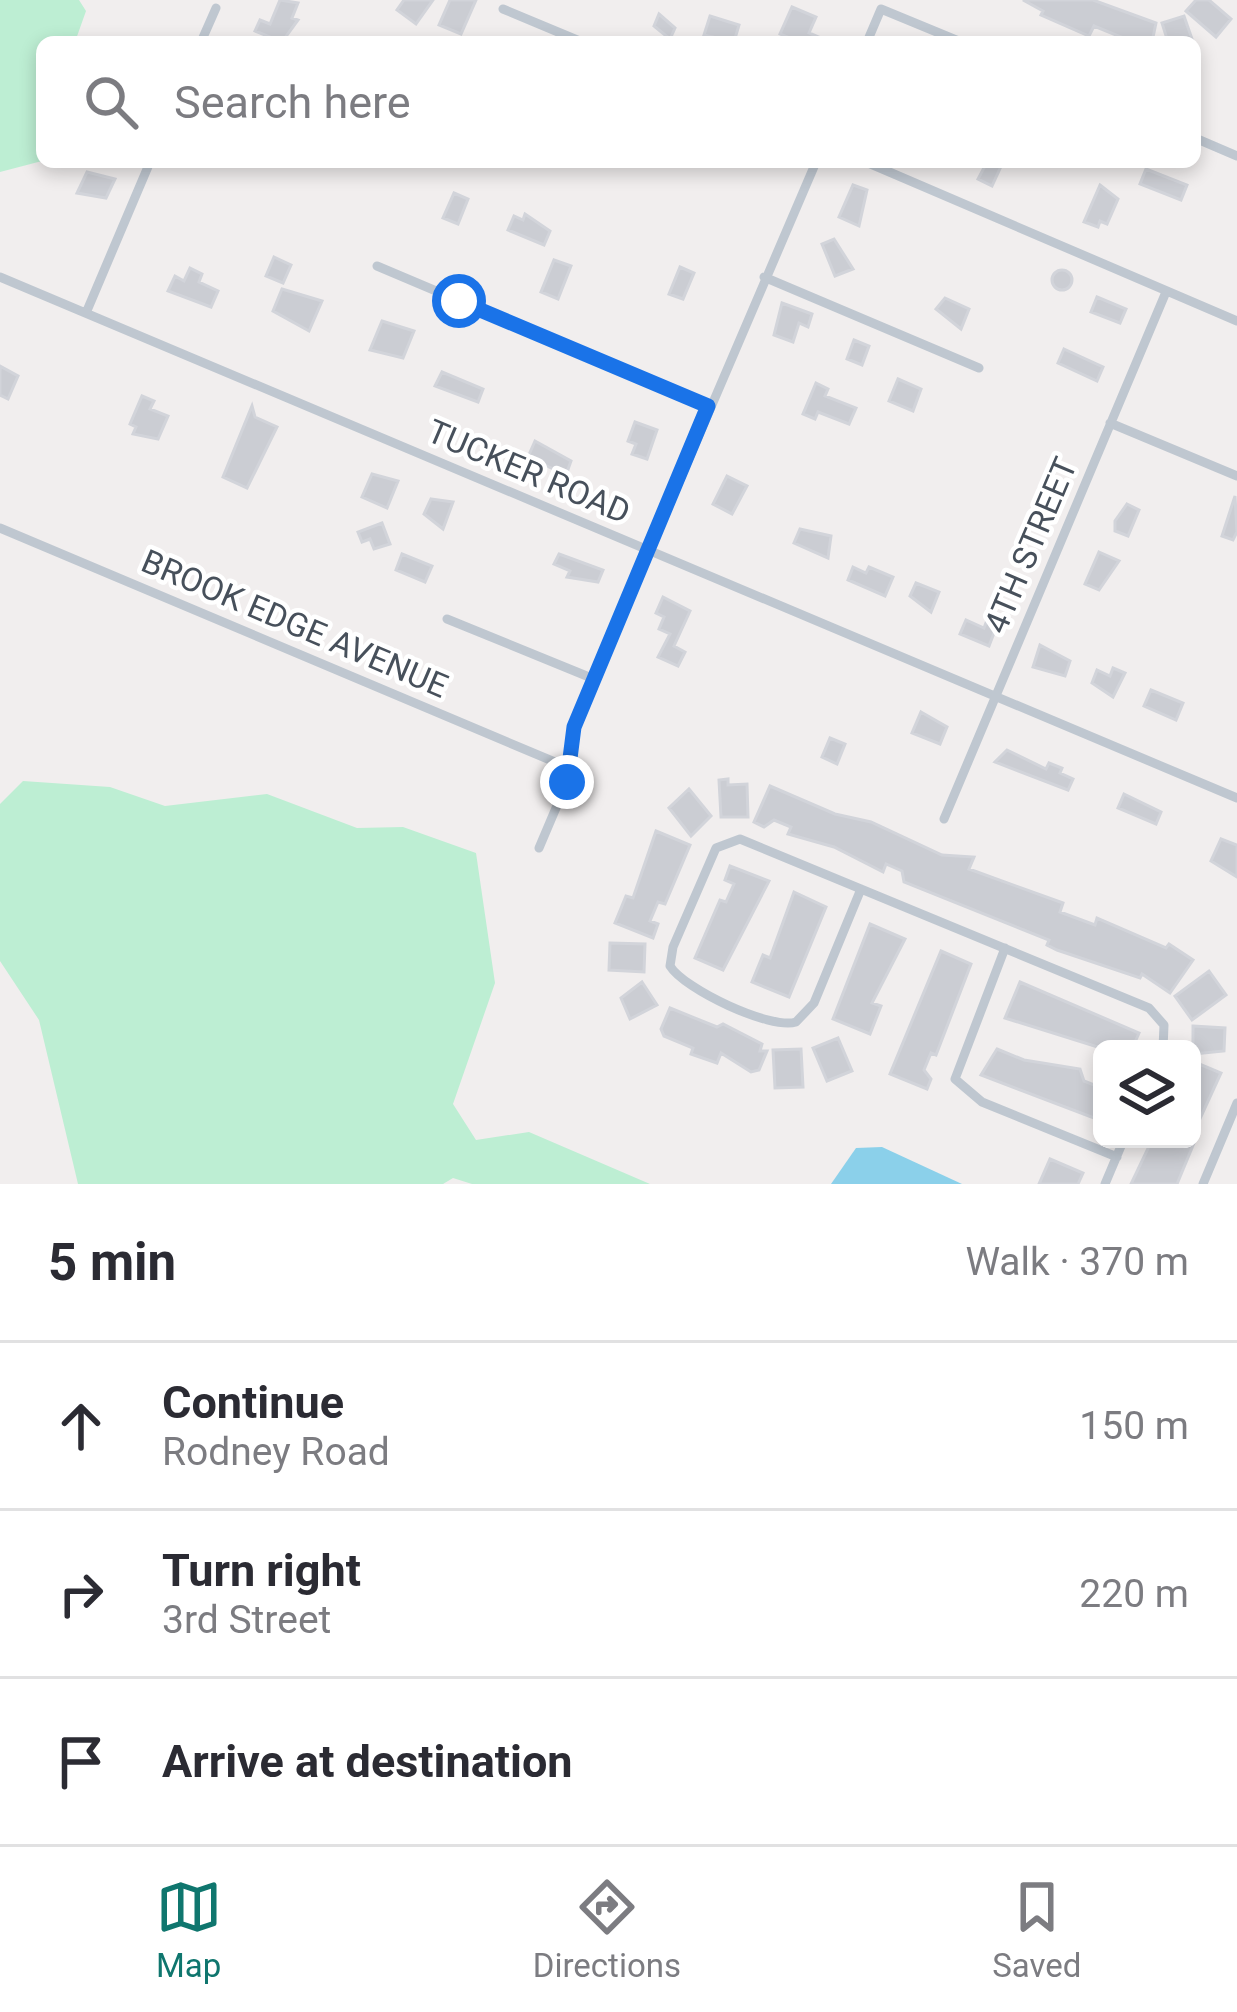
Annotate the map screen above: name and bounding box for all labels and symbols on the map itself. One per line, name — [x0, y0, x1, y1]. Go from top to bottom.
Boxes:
route start — [432, 274, 486, 328]
street label: TUCKER ROAD — [422, 411, 636, 532]
street label: 4TH STREET — [976, 451, 1085, 639]
street label: BROOK EDGE AVENUE — [136, 541, 454, 706]
route end — [540, 755, 594, 809]

